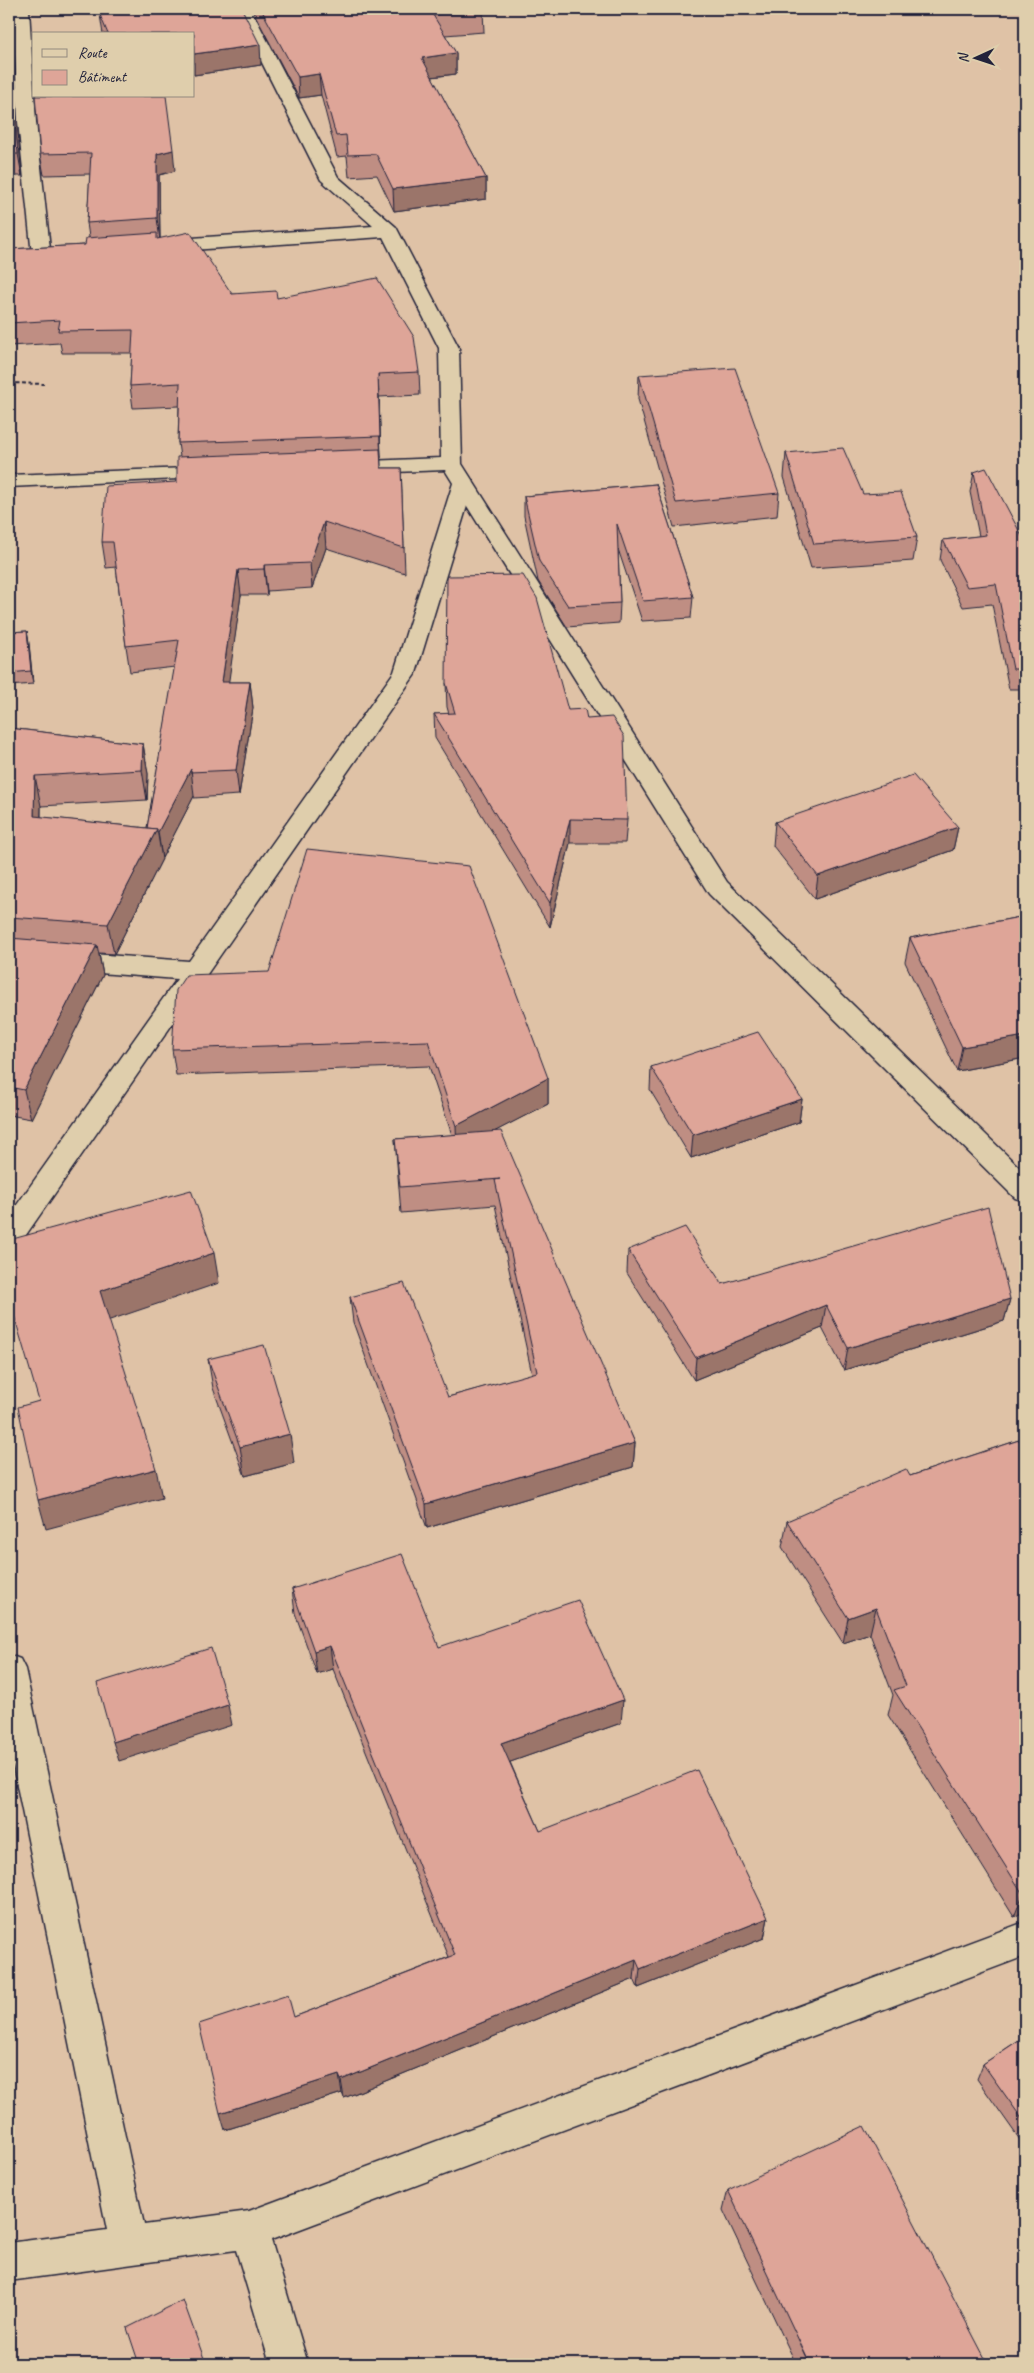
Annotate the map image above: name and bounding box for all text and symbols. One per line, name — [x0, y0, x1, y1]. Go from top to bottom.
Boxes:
legend — [32, 32, 195, 98]
north arrow — [952, 32, 1002, 82]
text: Route — [78, 44, 108, 63]
text: N — [955, 52, 972, 63]
text: Bâtiment — [78, 68, 128, 87]

